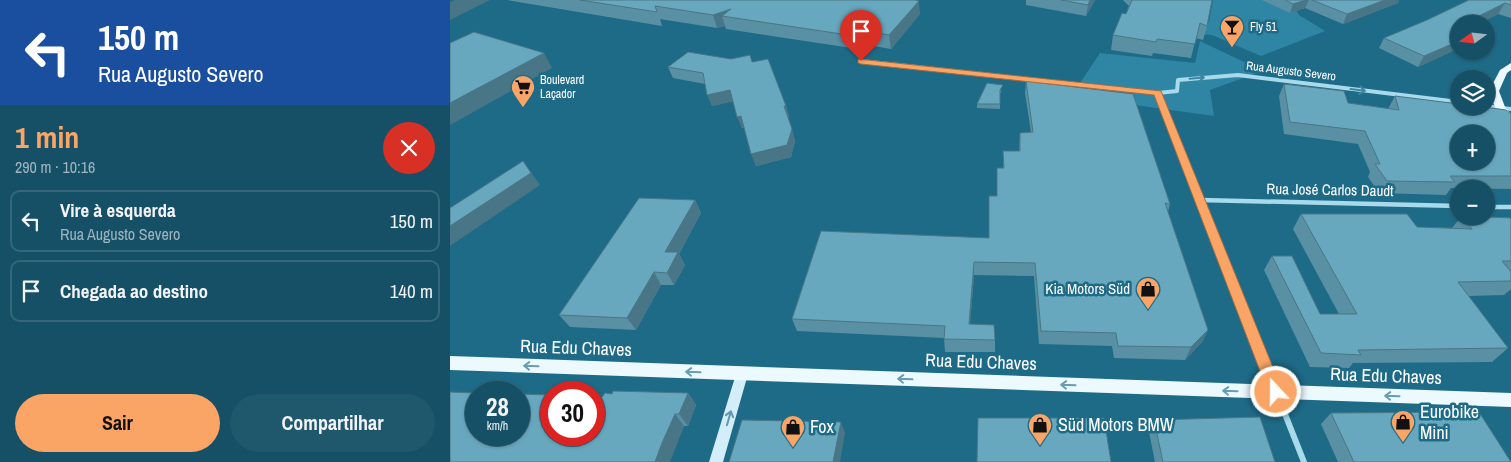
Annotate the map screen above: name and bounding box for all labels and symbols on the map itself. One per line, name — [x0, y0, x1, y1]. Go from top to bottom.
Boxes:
pin — [840, 10, 882, 61]
bar icon: Fly 51 — [1219, 14, 1245, 48]
north arrow — [1450, 15, 1495, 60]
place label: Fly 51 — [1250, 19, 1277, 35]
street label: Rua Augusto Severo — [1245, 58, 1337, 84]
place label: Boulevard Laçador — [540, 72, 584, 102]
one-way arrow — [1188, 73, 1204, 83]
supermarket icon: Boulevard Laçador — [510, 74, 536, 108]
one-way arrow — [1350, 85, 1366, 95]
street label: Rua José Carlos Daudt — [1266, 178, 1394, 201]
shop icon: Kia Motors Süd — [1135, 276, 1161, 310]
place label: Kia Motors Süd — [1045, 278, 1130, 299]
street label: Rua Edu Chaves — [520, 333, 632, 362]
street label: Rua Edu Chaves — [925, 347, 1037, 376]
one-way arrow — [523, 361, 540, 371]
street label: Rua Edu Chaves — [1330, 361, 1442, 390]
position arrow — [1249, 365, 1301, 417]
one-way arrow — [685, 367, 702, 377]
one-way arrow — [897, 375, 913, 384]
one-way arrow — [1060, 380, 1076, 390]
speed limit sign: 30 — [540, 381, 605, 446]
one-way arrow — [1222, 386, 1238, 395]
one-way arrow — [1385, 391, 1401, 401]
place label: Eurobike Mini — [1420, 399, 1479, 445]
shop icon: Eurobike Mini — [1390, 409, 1416, 443]
one-way arrow — [725, 410, 735, 426]
shop icon: Süd Motors BMW — [1027, 412, 1053, 446]
place label: Süd Motors BMW — [1058, 412, 1174, 437]
shop icon: Fox — [780, 414, 806, 448]
place label: Fox — [810, 414, 835, 439]

